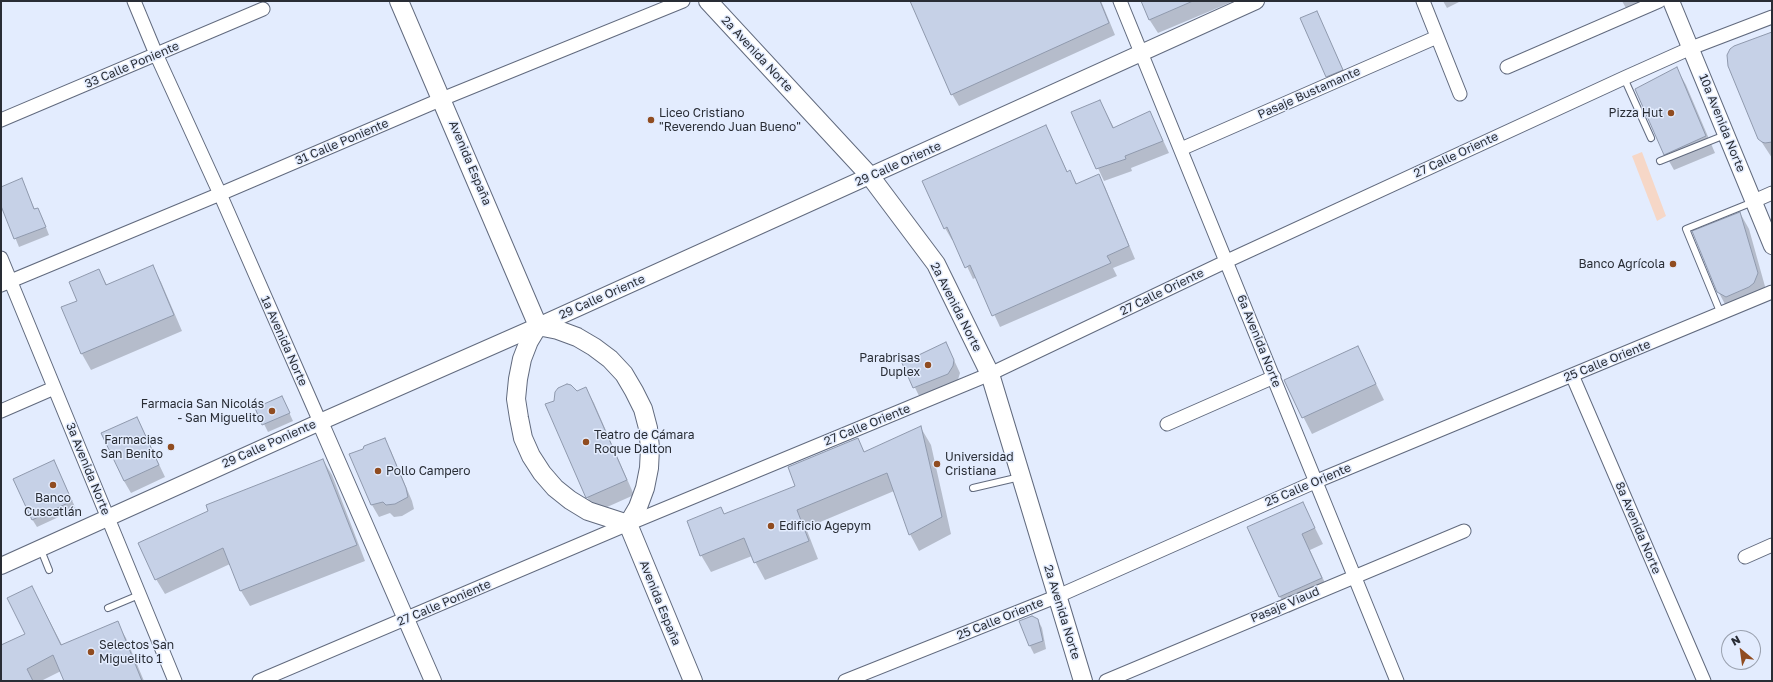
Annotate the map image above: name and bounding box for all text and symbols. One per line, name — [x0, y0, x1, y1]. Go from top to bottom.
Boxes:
street label: 2a Avenida Norte — [718, 13, 796, 95]
street label: 33 Calle Poniente — [83, 39, 181, 91]
street label: Pasaje Bustamante — [1256, 64, 1362, 122]
street label: 10a Avenida Norte — [1696, 72, 1748, 174]
place label: Liceo Cristiano "Reverendo Juan Bueno" — [659, 106, 801, 134]
place label: Pizza Hut — [1609, 106, 1663, 120]
marker: Pizza Hut — [1666, 108, 1676, 118]
marker: Liceo Cristiano "Reverendo Juan Bueno" — [646, 115, 656, 125]
street label: 31 Calle Poniente — [293, 116, 391, 168]
street label: Avenida España — [446, 119, 494, 207]
street label: 27 Calle Oriente — [1411, 129, 1501, 181]
street label: 29 Calle Oriente — [853, 139, 943, 189]
place label: Banco Agrícola — [1579, 257, 1665, 271]
marker: Banco Agrícola — [1668, 259, 1678, 269]
street label: 2a Avenida Norte — [927, 260, 985, 354]
street label: 27 Calle Oriente — [1118, 265, 1206, 319]
street label: 29 Calle Oriente — [557, 272, 647, 322]
street label: 6a Avenida Norte — [1234, 293, 1284, 389]
street label: 1a Avenida Norte — [258, 294, 310, 388]
street label: 25 Calle Oriente — [1562, 337, 1652, 385]
place label: Parabrisas Duplex — [859, 351, 920, 379]
marker: Parabrisas Duplex — [923, 360, 933, 370]
place label: Farmacia San Nicolás - San Miguelito — [141, 397, 264, 425]
street label: 27 Calle Oriente — [822, 401, 912, 449]
marker: Farmacia San Nicolás - San Miguelito — [267, 406, 277, 416]
street label: 29 Calle Poniente — [220, 417, 318, 471]
street label: 3a Avenida Norte — [63, 421, 113, 517]
place label: Teatro de Cámara Roque Dalton — [594, 428, 695, 456]
place label: Farmacias San Benito — [101, 433, 163, 461]
marker: Teatro de Cámara Roque Dalton — [581, 437, 591, 447]
marker: Farmacias San Benito — [166, 442, 176, 452]
place label: Universidad Cristiana — [945, 450, 1014, 478]
marker: Universidad Cristiana — [932, 459, 942, 469]
street label: 25 Calle Oriente — [1263, 460, 1353, 510]
place label: Pollo Campero — [386, 464, 470, 478]
marker: Pollo Campero — [373, 466, 383, 476]
marker: Banco Cuscatlán — [48, 480, 58, 490]
street label: 8a Avenida Norte — [1612, 480, 1664, 576]
place label: Banco Cuscatlán — [24, 491, 82, 519]
place label: Edificio Agepym — [779, 519, 871, 533]
marker: Edificio Agepym — [766, 521, 776, 531]
street label: Avenida España — [636, 558, 684, 648]
street label: 2a Avenida Norte — [1041, 563, 1083, 661]
street label: 27 Calle Poniente — [395, 577, 493, 629]
street label: Pasaje Viaud — [1248, 584, 1322, 626]
street label: 25 Calle Oriente — [955, 595, 1045, 643]
north arrow — [1721, 630, 1761, 670]
text: N — [1729, 632, 1742, 648]
place label: Selectos San Miguelito 1 — [99, 638, 174, 666]
marker: Selectos San Miguelito 1 — [86, 647, 96, 657]

